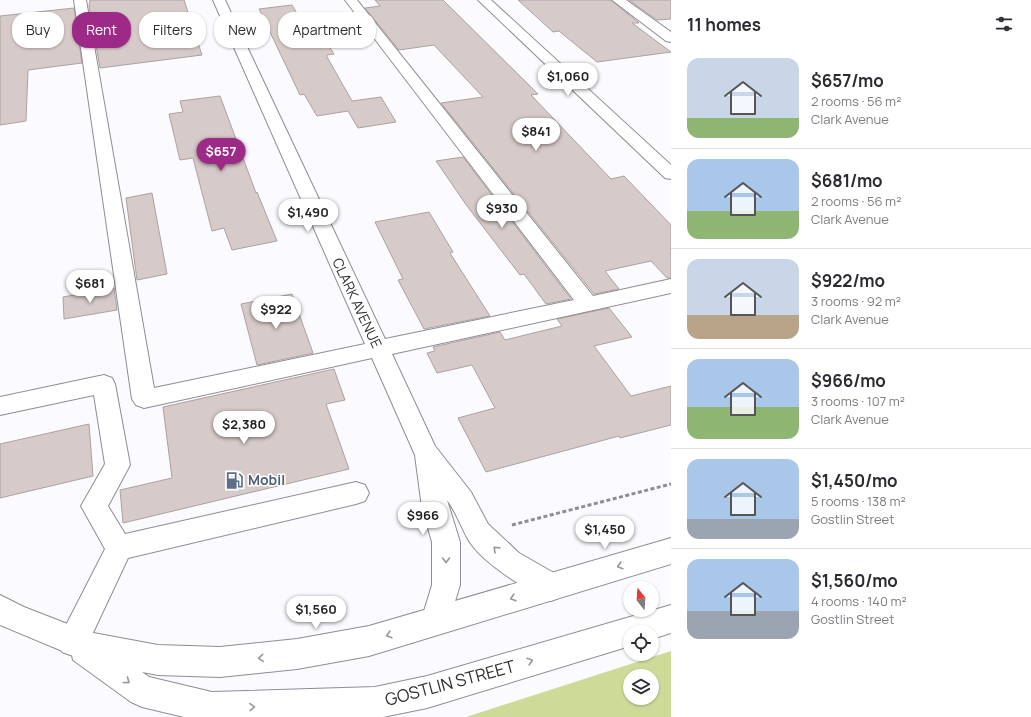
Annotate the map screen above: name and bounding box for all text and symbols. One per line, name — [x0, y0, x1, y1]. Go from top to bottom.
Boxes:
chip: Buy — [12, 12, 64, 48]
chip: Rent — [72, 12, 131, 48]
chip: Filters — [139, 12, 206, 48]
chip: New — [214, 12, 270, 48]
chip: Apartment — [278, 12, 376, 48]
text: 11 homes — [687, 13, 761, 36]
icon: filters — [993, 13, 1015, 35]
pin: $1,060 — [535, 63, 601, 97]
text: $1,060 — [547, 67, 589, 85]
text: $657/mo — [811, 69, 884, 92]
icon: home — [719, 74, 767, 122]
text: 2 rooms · 56 m² — [811, 92, 901, 110]
text: Clark Avenue — [811, 110, 889, 128]
pin: $841 — [512, 118, 560, 152]
text: $841 — [521, 122, 551, 140]
pin: $657 — [197, 138, 245, 172]
text: $657 — [206, 142, 236, 160]
text: $681/mo — [811, 169, 883, 192]
icon: home — [719, 175, 767, 223]
text: 2 rooms · 56 m² — [811, 192, 901, 210]
pin: $930 — [478, 195, 526, 229]
pin: $1,490 — [275, 199, 341, 233]
text: $930 — [486, 199, 518, 217]
text: $1,490 — [287, 203, 329, 221]
text: Clark Avenue — [811, 210, 889, 228]
street label: CLARK AVENUE — [328, 255, 387, 351]
text: $922/mo — [811, 269, 885, 292]
pin: $681 — [66, 270, 114, 304]
text: $681 — [75, 274, 105, 292]
icon: home — [719, 275, 767, 323]
text: 3 rooms · 92 m² — [811, 292, 901, 310]
pin: $922 — [252, 296, 300, 330]
text: $922 — [260, 300, 292, 318]
text: Clark Avenue — [811, 310, 889, 328]
text: $966/mo — [811, 369, 886, 392]
icon: home — [719, 375, 767, 423]
text: 3 rooms · 107 m² — [811, 392, 905, 410]
text: Clark Avenue — [811, 410, 889, 428]
pin: $2,380 — [211, 411, 277, 445]
text: $2,380 — [222, 415, 266, 433]
text: $1,450/mo — [811, 469, 898, 492]
fuel station icon: Mobil — [225, 470, 245, 490]
place label: Mobil — [248, 470, 285, 489]
icon: home — [719, 475, 767, 523]
text: 5 rooms · 138 m² — [811, 492, 906, 510]
pin: $966 — [399, 502, 447, 536]
text: $966 — [407, 506, 439, 524]
text: Gostlin Street — [811, 510, 894, 528]
pin: $1,450 — [572, 516, 638, 550]
text: $1,450 — [584, 520, 626, 538]
one-way arrow — [493, 546, 501, 554]
one-way arrow — [442, 557, 450, 563]
one-way arrow — [617, 561, 624, 570]
text: $1,560/mo — [811, 569, 898, 592]
icon: home — [719, 575, 767, 623]
north arrow — [623, 581, 659, 617]
map controls — [623, 581, 659, 705]
text: 4 rooms · 140 m² — [811, 592, 907, 610]
one-way arrow — [510, 593, 517, 602]
pin: $1,560 — [283, 596, 349, 630]
text: $1,560 — [295, 600, 337, 618]
text: Gostlin Street — [811, 610, 894, 628]
button: locate — [623, 625, 659, 661]
one-way arrow — [385, 630, 392, 639]
one-way arrow — [258, 653, 264, 662]
street label: GOSTLIN STREET — [382, 654, 517, 711]
one-way arrow — [526, 657, 533, 666]
button: layers — [623, 669, 659, 705]
one-way arrow — [123, 676, 130, 683]
one-way arrow — [249, 703, 255, 711]

